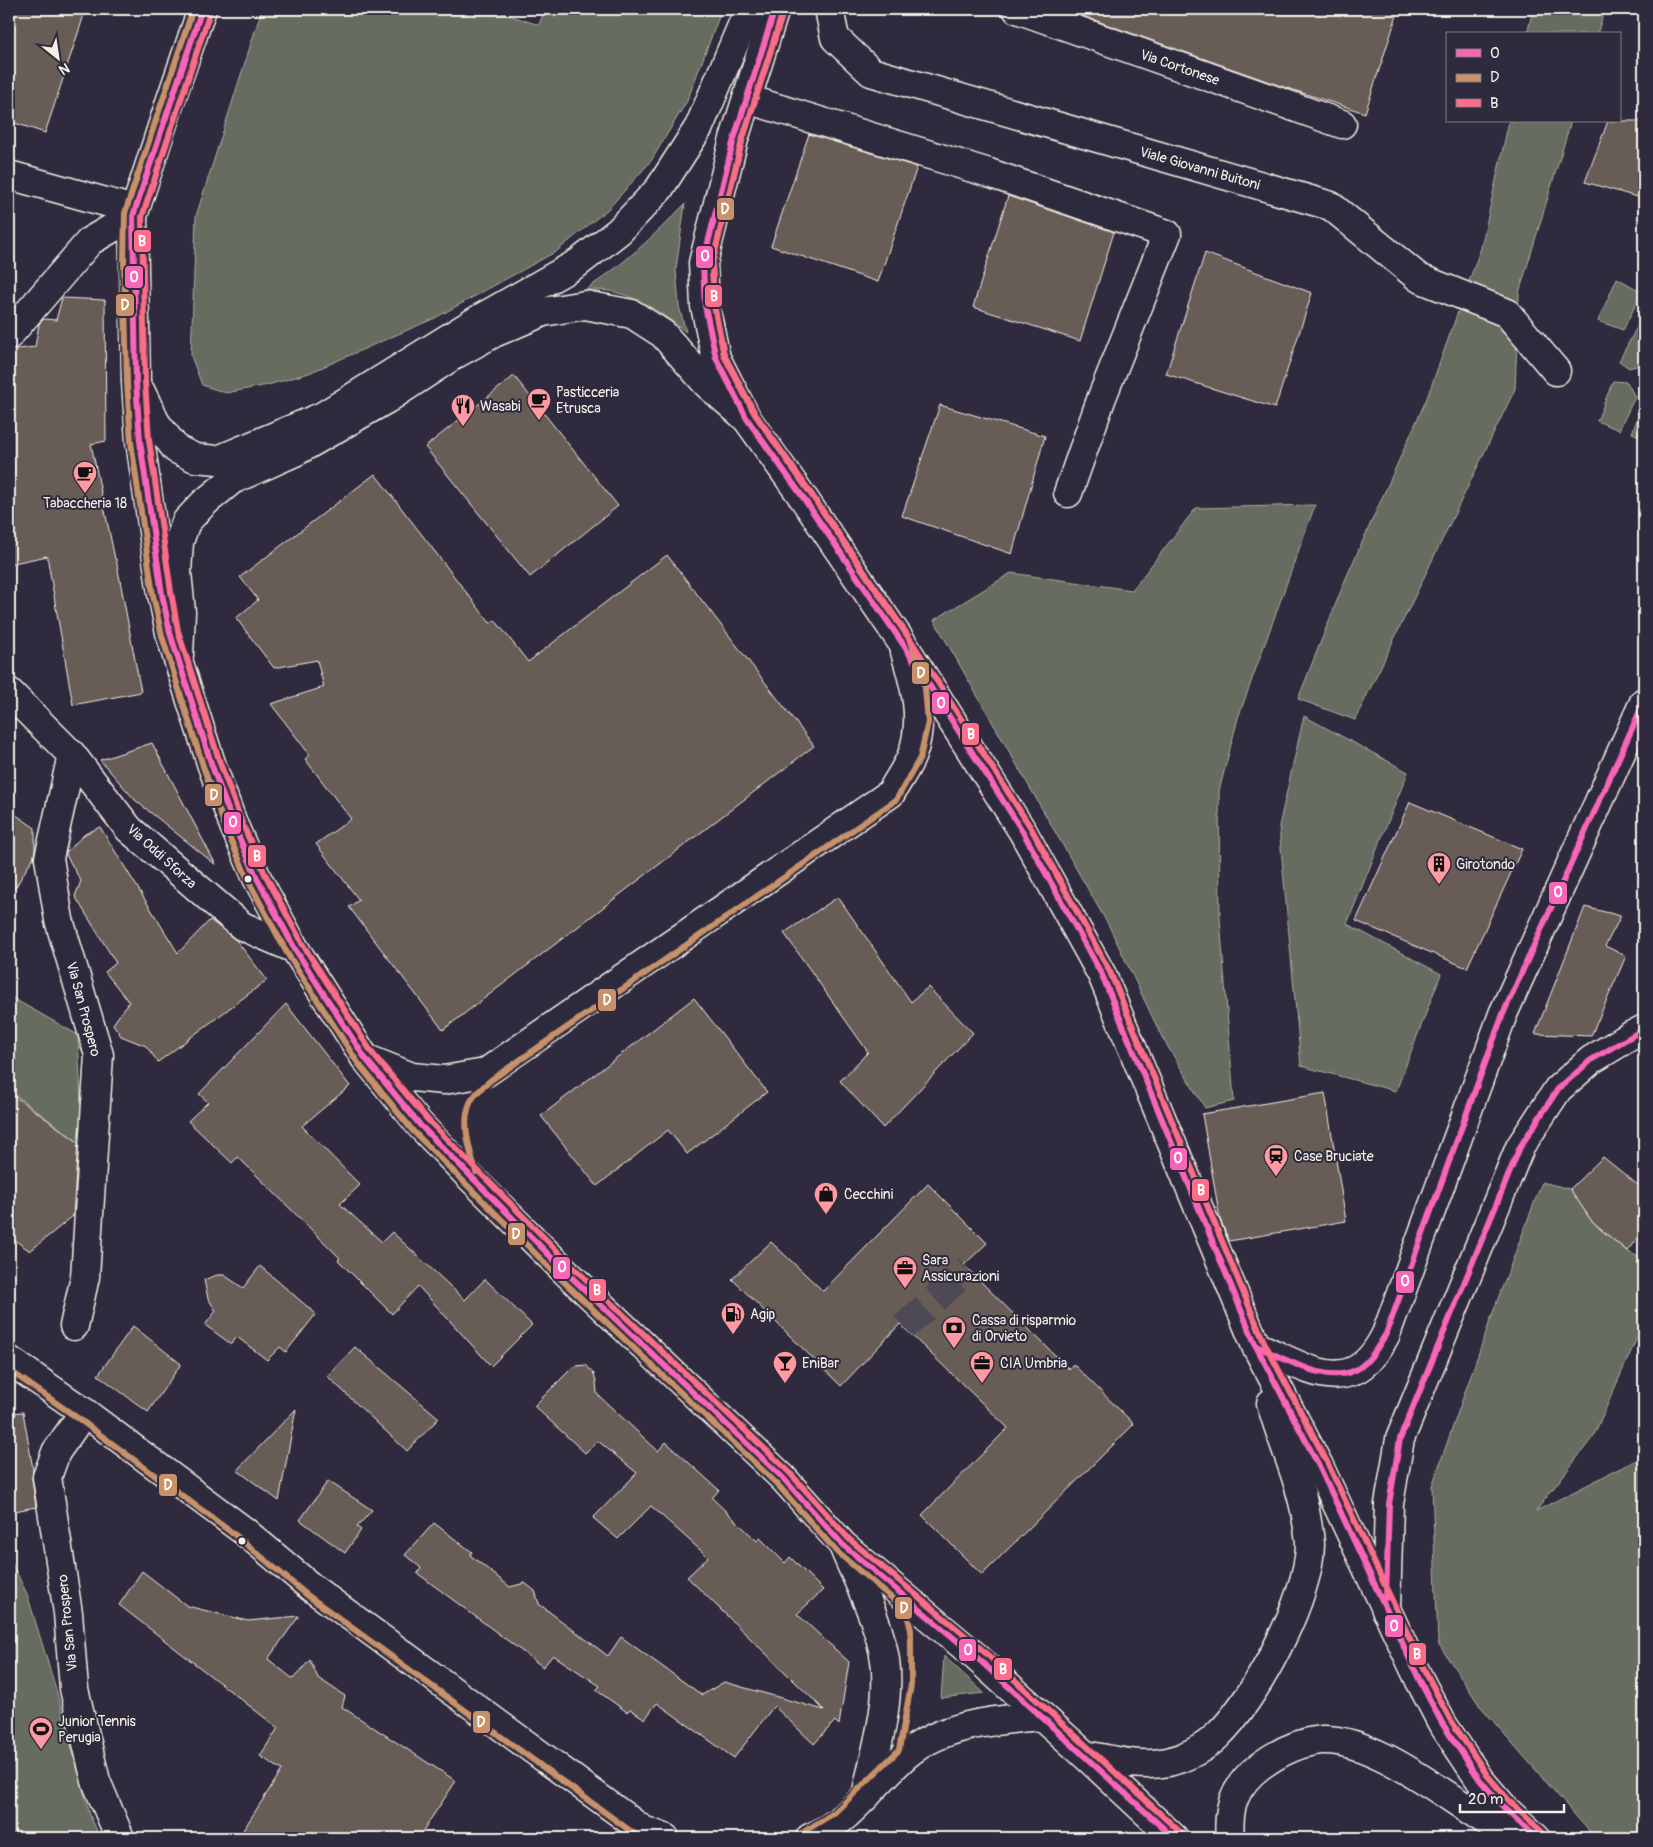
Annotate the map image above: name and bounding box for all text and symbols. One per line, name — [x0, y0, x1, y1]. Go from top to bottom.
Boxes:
north arrow — [32, 32, 82, 82]
legend — [1446, 32, 1620, 122]
text: O — [1490, 44, 1500, 63]
street label: Via Cortonese — [1138, 46, 1222, 89]
text: N — [56, 59, 73, 79]
text: D — [1490, 68, 1499, 87]
text: B — [1490, 94, 1499, 113]
street label: Viale Giovanni Buitoni — [1138, 143, 1263, 194]
line badge: D — [716, 197, 735, 221]
text: D — [721, 201, 730, 218]
line badge: B — [133, 229, 152, 253]
text: B — [138, 233, 146, 250]
line badge: O — [695, 245, 714, 269]
text: O — [701, 248, 710, 265]
line badge: O — [124, 265, 144, 289]
text: O — [130, 269, 139, 286]
line badge: B — [704, 284, 723, 308]
text: B — [710, 288, 718, 305]
line badge: D — [115, 293, 135, 317]
text: D — [121, 297, 130, 314]
place label: Pasticceria Etrusca — [556, 384, 619, 417]
cafe icon: Pasticceria Etrusca — [526, 387, 552, 421]
restaurant icon: Wasabi — [450, 393, 476, 427]
place label: Wasabi — [480, 398, 521, 415]
cafe icon: Tabaccheria 18 — [72, 460, 98, 494]
place label: Tabaccheria 18 — [43, 495, 127, 512]
line badge: D — [911, 661, 930, 685]
text: D — [917, 665, 926, 682]
line badge: O — [931, 691, 950, 715]
text: O — [937, 695, 946, 712]
line badge: B — [961, 722, 980, 746]
text: B — [967, 726, 975, 743]
line badge: D — [204, 783, 223, 807]
text: D — [210, 787, 219, 804]
line badge: O — [223, 811, 242, 835]
text: O — [229, 814, 238, 831]
street label: Via Oddi Sforza — [123, 821, 200, 892]
line badge: B — [247, 844, 267, 868]
text: B — [253, 848, 261, 865]
building icon: Girotondo — [1426, 851, 1452, 885]
place label: Girotondo — [1456, 856, 1516, 873]
unlabelled marker — [243, 874, 253, 884]
line badge: O — [1548, 881, 1568, 905]
text: O — [1554, 884, 1563, 901]
street label: Via San Prospero — [63, 960, 104, 1059]
line badge: D — [597, 988, 617, 1012]
text: D — [603, 992, 612, 1009]
station icon: Case Bruciate — [1263, 1143, 1289, 1177]
line badge: O — [1169, 1147, 1188, 1171]
place label: Case Bruciate — [1294, 1148, 1374, 1165]
text: O — [1174, 1150, 1183, 1167]
line badge: B — [1191, 1178, 1210, 1202]
shop icon: Cecchini — [813, 1181, 839, 1215]
text: B — [1197, 1182, 1205, 1199]
place label: Cecchini — [844, 1186, 894, 1203]
line badge: D — [507, 1222, 526, 1246]
text: D — [512, 1226, 521, 1243]
place label: Sara Assicurazioni — [922, 1252, 1000, 1285]
office icon: Sara Assicurazioni — [892, 1255, 918, 1289]
line badge: O — [552, 1256, 571, 1280]
text: O — [558, 1259, 567, 1276]
line badge: O — [1395, 1270, 1415, 1294]
text: O — [1401, 1273, 1410, 1290]
line badge: B — [588, 1278, 607, 1302]
text: B — [593, 1282, 601, 1299]
fuel station icon: Agip — [720, 1301, 746, 1335]
place label: Agip — [750, 1306, 776, 1323]
place label: Cassa di risparmio di Orvieto — [972, 1312, 1076, 1345]
bank icon: Cassa di risparmio di Orvieto — [941, 1315, 967, 1349]
bar icon: EniBar — [772, 1350, 798, 1384]
office icon: CIA Umbria — [969, 1350, 995, 1384]
place label: EniBar — [802, 1355, 839, 1372]
place label: CIA Umbria — [1000, 1355, 1067, 1372]
line badge: D — [158, 1473, 178, 1497]
text: D — [164, 1477, 173, 1494]
unlabelled marker — [237, 1536, 247, 1546]
street label: Via San Prospero — [54, 1573, 81, 1672]
line badge: D — [894, 1596, 913, 1620]
text: D — [900, 1600, 909, 1617]
line badge: O — [1384, 1614, 1404, 1638]
text: O — [1390, 1618, 1399, 1635]
line badge: O — [958, 1638, 977, 1662]
text: O — [964, 1642, 973, 1659]
line badge: B — [1408, 1642, 1427, 1666]
text: B — [1413, 1646, 1421, 1663]
line badge: B — [993, 1657, 1013, 1681]
text: B — [999, 1661, 1007, 1678]
line badge: D — [472, 1710, 491, 1734]
place label: Junior Tennis Perugia — [58, 1713, 137, 1746]
text: D — [477, 1714, 486, 1731]
sports icon: Junior Tennis Perugia — [28, 1716, 54, 1750]
scale bar — [1460, 1782, 1564, 1814]
text: 20 m — [1468, 1790, 1503, 1809]

